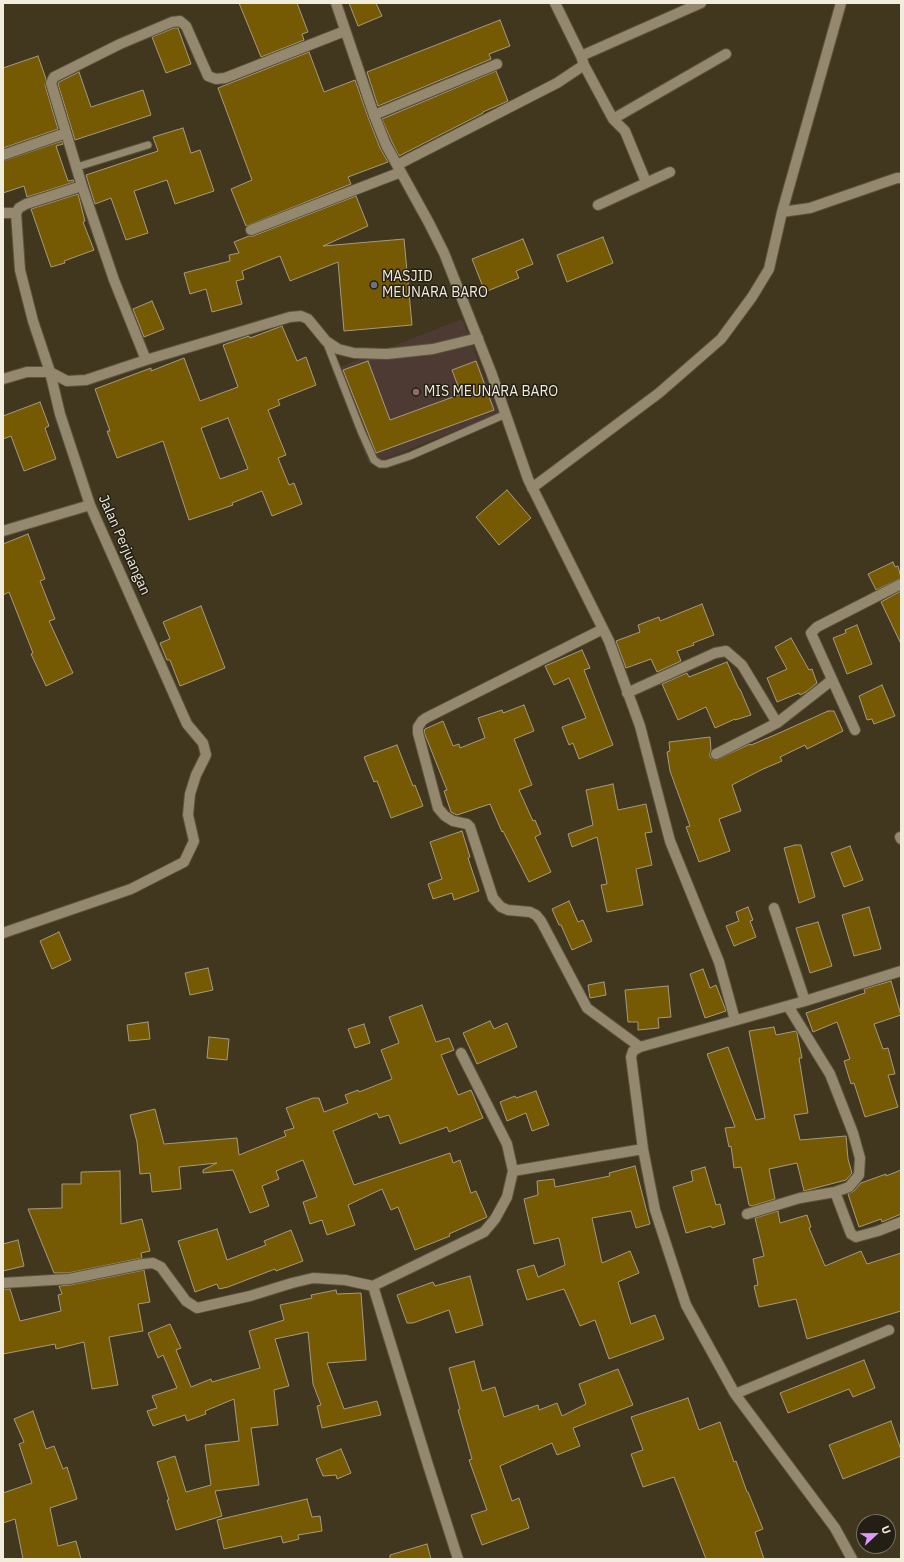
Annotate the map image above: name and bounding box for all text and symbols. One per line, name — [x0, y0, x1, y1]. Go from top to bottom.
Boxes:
place label: MASJID MEUNARA BARO — [382, 269, 488, 302]
marker: MASJID MEUNARA BARO — [369, 280, 379, 290]
place label: MIS MEUNARA BARO — [424, 384, 558, 400]
marker: MIS MEUNARA BARO — [411, 387, 421, 397]
street label: Jalan Perjuangan — [94, 492, 154, 598]
north arrow — [856, 1514, 896, 1554]
text: U — [878, 1524, 894, 1536]

